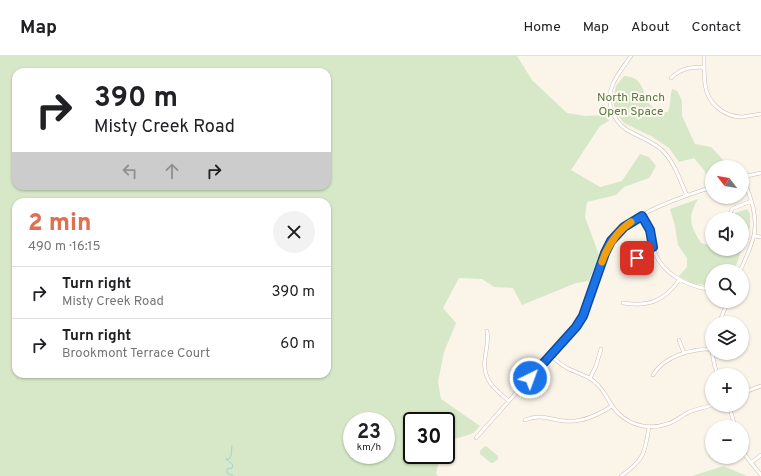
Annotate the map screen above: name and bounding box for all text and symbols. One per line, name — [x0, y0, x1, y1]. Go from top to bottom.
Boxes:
text: Map — [20, 16, 57, 40]
text: Home — [524, 19, 561, 36]
text: Map — [583, 19, 609, 36]
text: About — [631, 19, 670, 36]
text: Contact — [692, 19, 741, 36]
text: 390 m — [94, 81, 178, 117]
icon: right — [28, 84, 80, 136]
park label: North Ranch Open Space — [597, 90, 665, 120]
text: Misty Creek Road — [94, 116, 235, 139]
icon: left — [119, 160, 141, 182]
icon: ahead — [161, 160, 183, 182]
icon: right — [203, 160, 225, 182]
north arrow — [705, 160, 749, 204]
map controls — [705, 160, 749, 464]
text: 2 min — [28, 209, 92, 239]
button: close — [273, 211, 315, 253]
button: sound — [705, 212, 749, 256]
text: 490 m · 16:15 — [28, 239, 101, 255]
pin — [620, 241, 654, 275]
icon: arrive — [626, 247, 648, 269]
button: search — [705, 264, 749, 308]
text: Turn right — [62, 275, 131, 294]
icon: right — [28, 282, 50, 304]
text: 390 m — [272, 283, 315, 302]
text: Misty Creek Road — [62, 294, 164, 310]
button: layers — [705, 316, 749, 360]
text: Turn right — [62, 327, 131, 346]
icon: right — [28, 334, 50, 356]
text: 60 m — [280, 335, 315, 354]
text: Brookmont Terrace Court — [62, 346, 210, 362]
position arrow — [509, 357, 551, 399]
button: + — [705, 368, 749, 412]
speed limit sign: 30 — [403, 412, 455, 464]
text: 23 — [357, 420, 381, 446]
button: − — [705, 420, 749, 464]
text: km/h — [357, 441, 381, 454]

